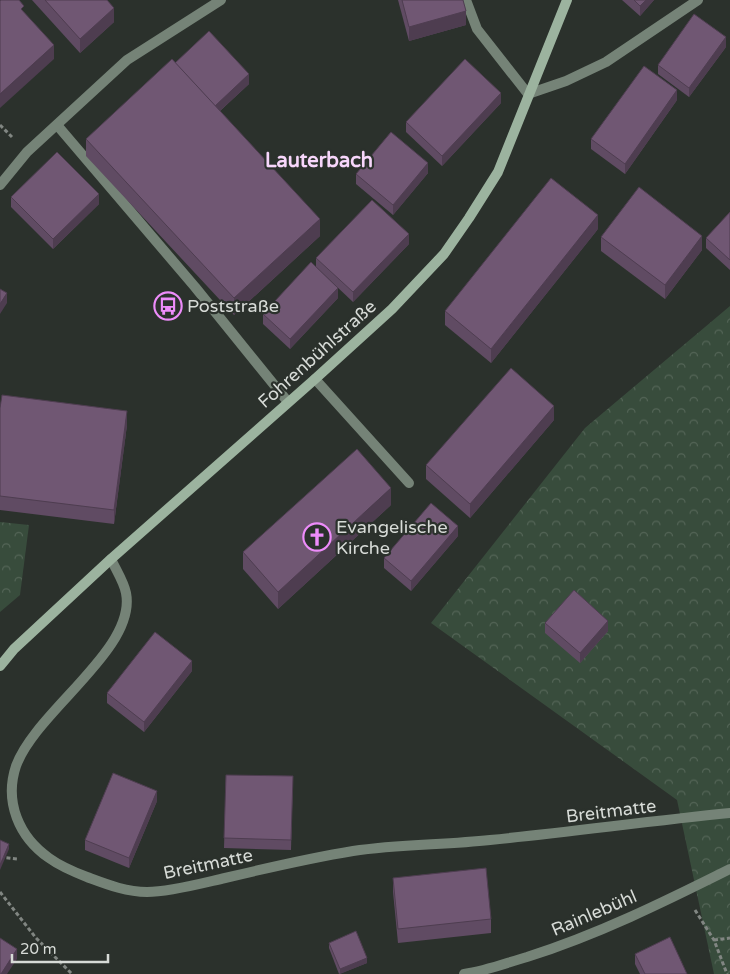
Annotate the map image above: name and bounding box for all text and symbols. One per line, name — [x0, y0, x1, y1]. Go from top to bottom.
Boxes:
district label: Lauterbach — [265, 149, 373, 173]
bus stop icon: Poststraße — [153, 291, 183, 321]
place label: Poststraße — [187, 295, 279, 317]
street label: Fohrenbühlstraße — [253, 295, 381, 413]
place label: Evangelische Kirche — [336, 516, 448, 559]
church icon: Evangelische Kirche — [302, 522, 332, 552]
street label: Breitmatte — [565, 795, 657, 827]
street label: Breitmatte — [161, 844, 255, 884]
street label: Rainlebühl — [548, 885, 640, 941]
scale bar — [12, 932, 109, 964]
text: 20 m — [20, 940, 57, 958]

